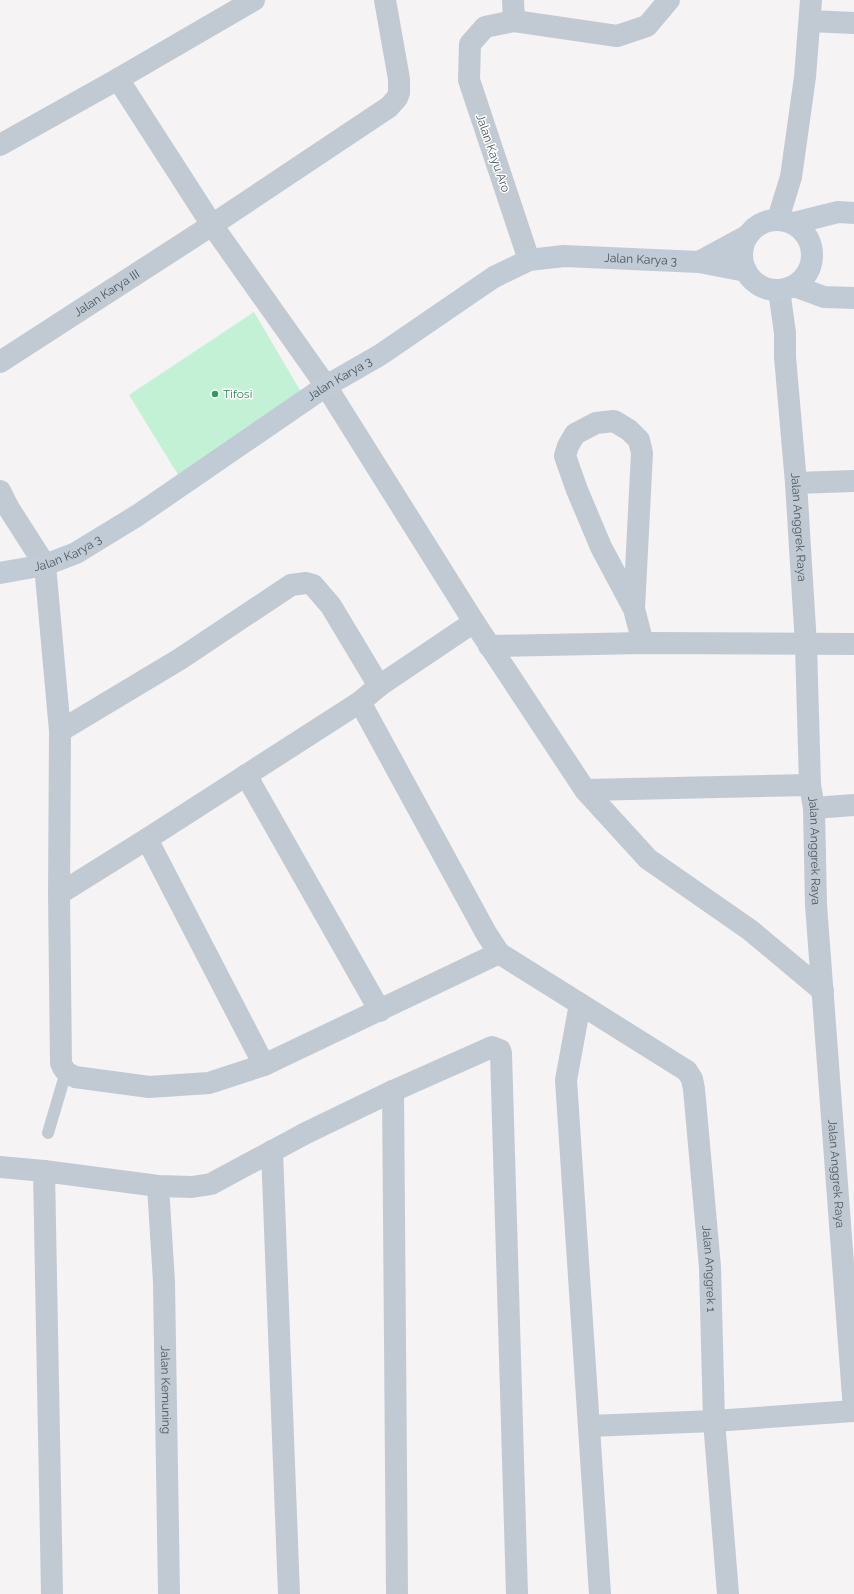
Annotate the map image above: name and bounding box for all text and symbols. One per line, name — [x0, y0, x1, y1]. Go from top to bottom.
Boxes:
street label: Jalan Kayu Aro — [473, 112, 513, 194]
street label: Jalan Karya 3 — [604, 251, 677, 268]
street label: Jalan Karya III — [71, 267, 142, 319]
street label: Jalan Karya 3 — [305, 354, 374, 404]
place label: Tifosi — [223, 387, 252, 401]
marker: Tifosi — [210, 389, 220, 399]
street label: Jalan Anggrek Raya — [788, 472, 809, 582]
street label: Jalan Karya 3 — [33, 532, 104, 574]
street label: Jalan Anggrek Raya — [805, 795, 823, 905]
street label: Jalan Anggrek Raya — [825, 1119, 847, 1229]
street label: Jalan Anggrek 1 — [699, 1225, 718, 1313]
street label: Jalan Kemuning — [158, 1345, 173, 1434]

